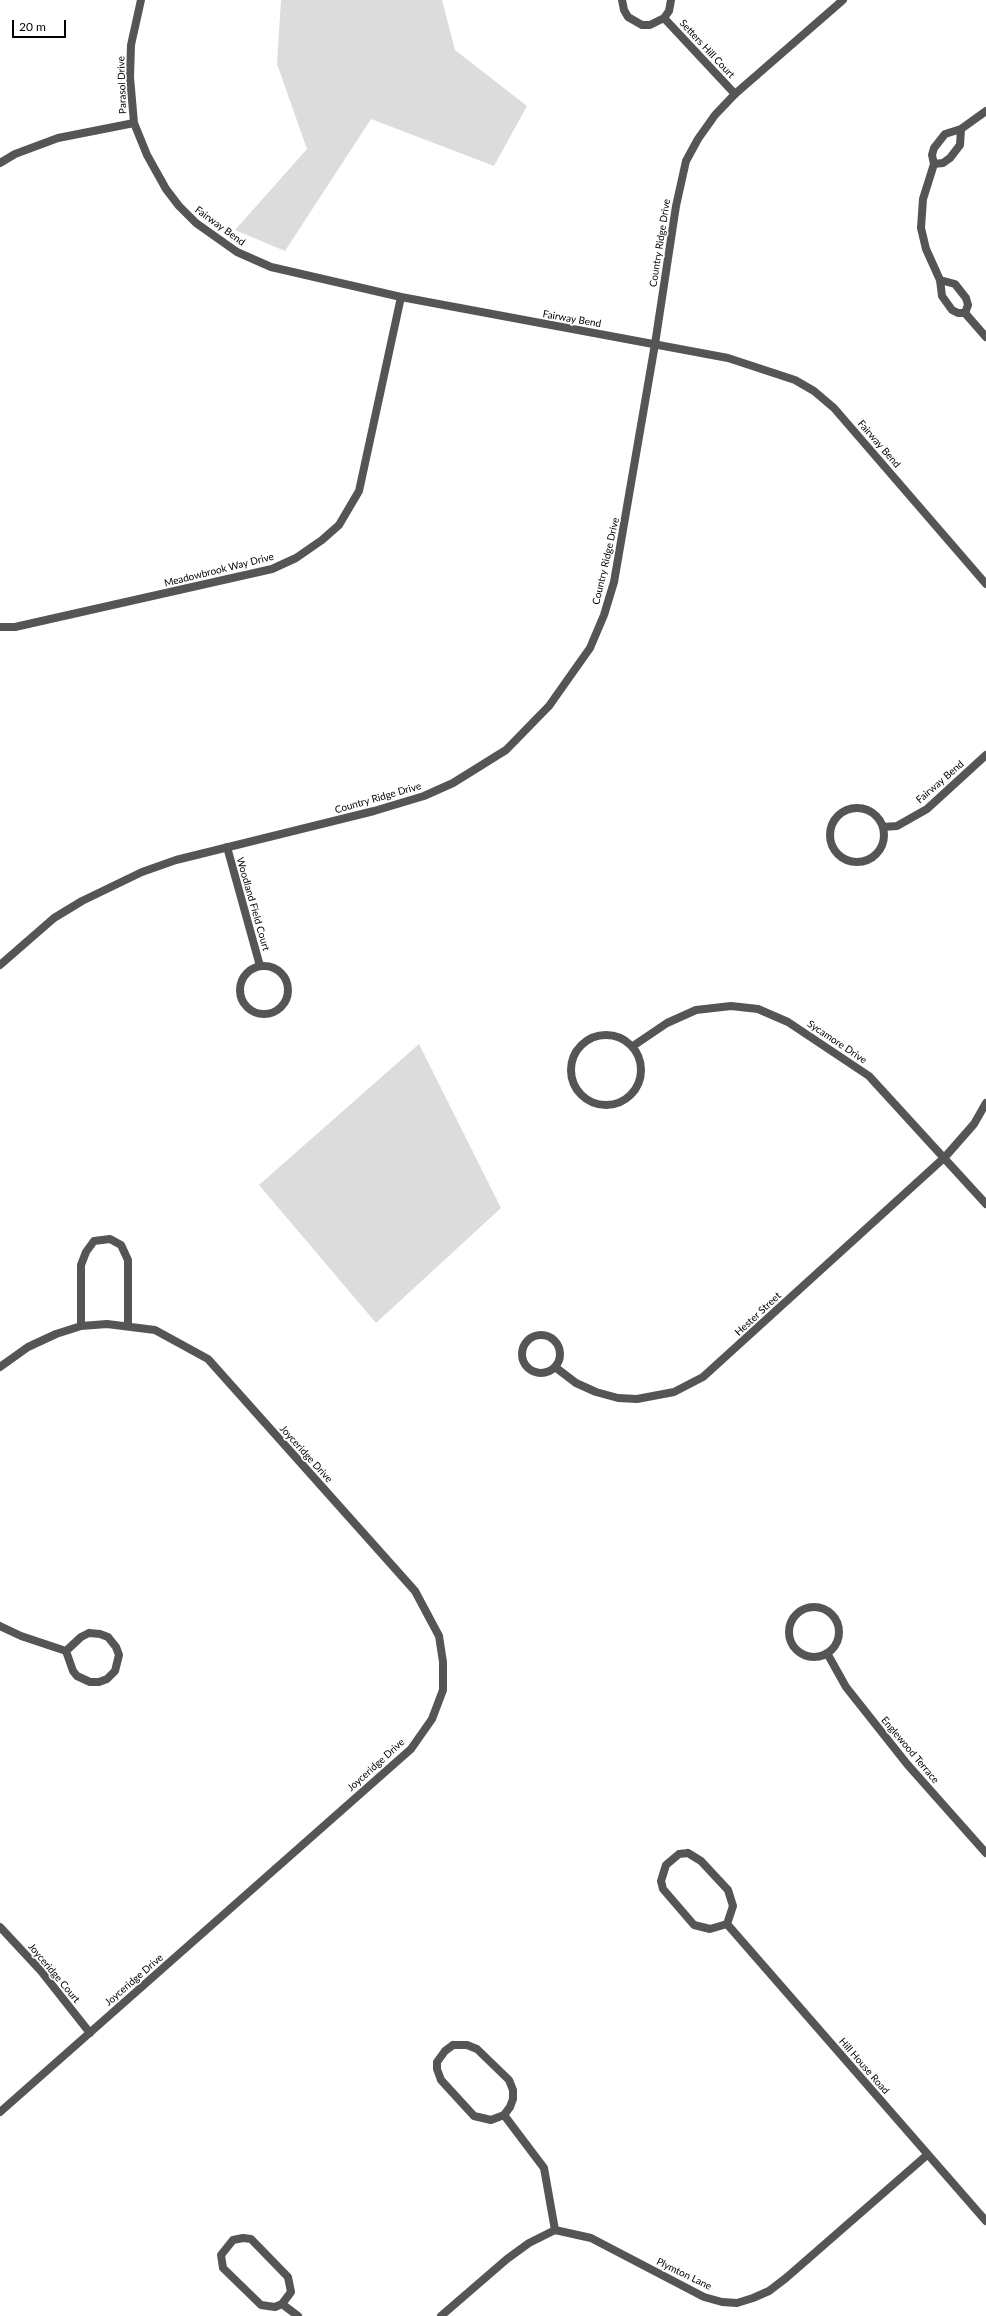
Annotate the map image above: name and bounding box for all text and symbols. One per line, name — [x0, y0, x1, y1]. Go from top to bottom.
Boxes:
scale bar — [14, 12, 68, 38]
street label: Setters Hill Court — [677, 17, 737, 81]
text: 20 m — [19, 19, 46, 34]
street label: Parasol Drive — [115, 56, 129, 114]
street label: Country Ridge Drive — [647, 198, 673, 288]
street label: Fairway Bend — [193, 204, 247, 248]
street label: Fairway Bend — [542, 308, 602, 330]
street label: Fairway Bend — [855, 418, 903, 470]
street label: Country Ridge Drive — [590, 516, 622, 606]
street label: Meadowbrook Way Drive — [163, 551, 275, 589]
street label: Fairway Bend — [914, 758, 966, 806]
street label: Country Ridge Drive — [333, 780, 423, 816]
street label: Woodland Field Court — [234, 856, 272, 952]
street label: Sycamore Drive — [805, 1018, 869, 1066]
street label: Hester Street — [733, 1290, 783, 1338]
street label: Joyceridge Drive — [277, 1423, 335, 1485]
street label: Englewood Terrace — [879, 1714, 941, 1786]
street label: Joyceridge Drive — [345, 1736, 407, 1794]
street label: Joyceridge Court — [26, 1941, 82, 2005]
street label: Joyceridge Drive — [103, 1952, 165, 2008]
street label: Hill House Road — [836, 2036, 892, 2096]
street label: Plymton Lane — [654, 2255, 714, 2293]

